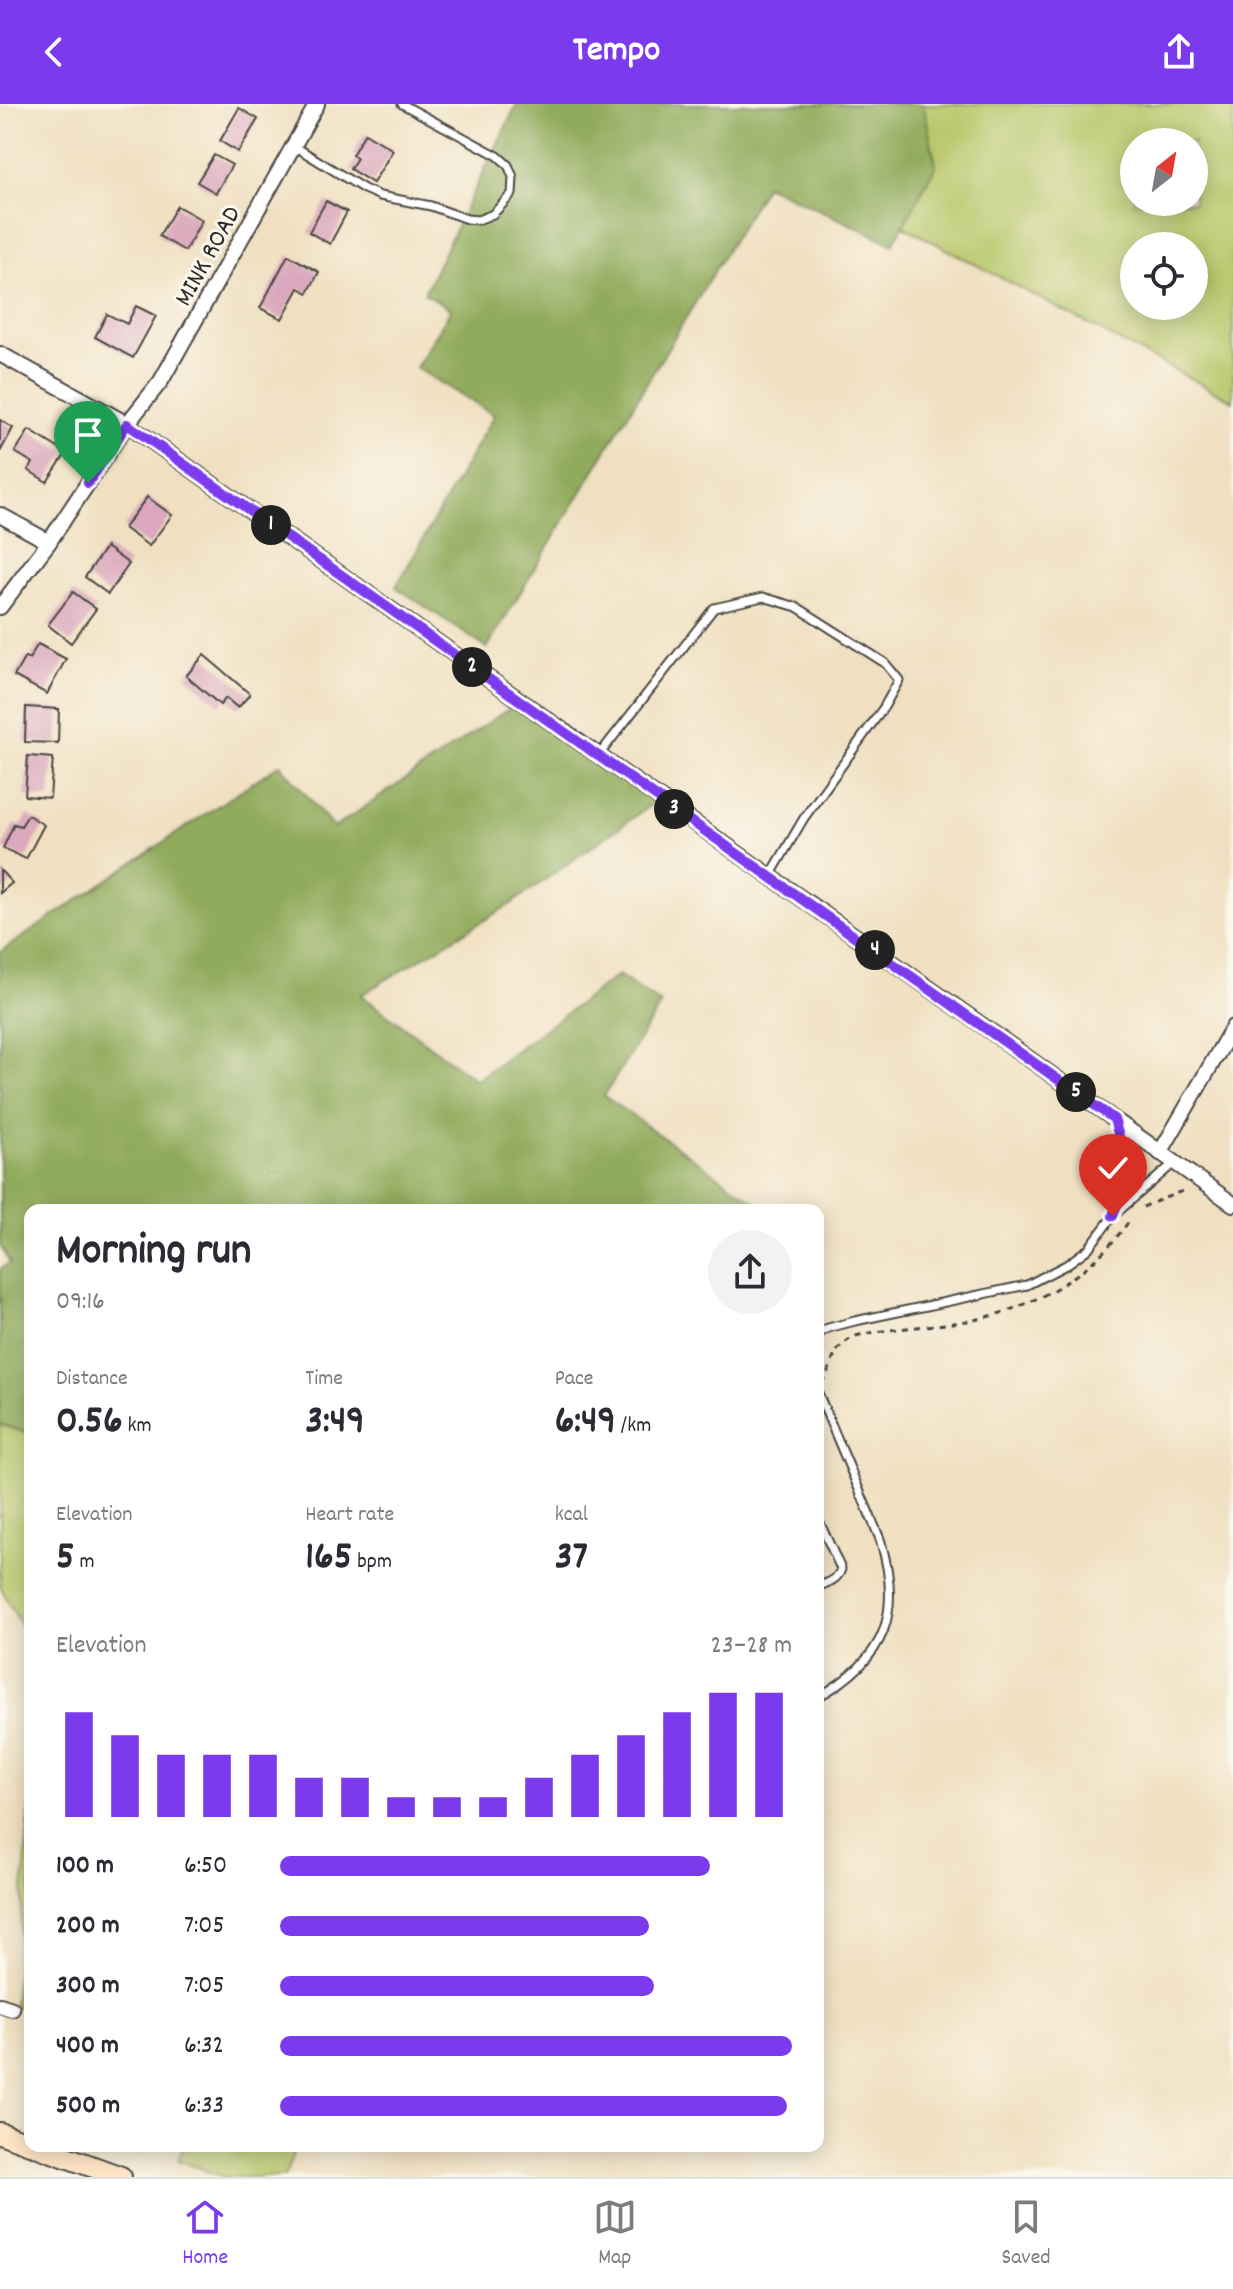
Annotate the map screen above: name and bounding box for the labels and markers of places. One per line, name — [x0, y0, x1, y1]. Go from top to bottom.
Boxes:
pin — [54, 401, 122, 483]
pin: 1 — [251, 505, 291, 545]
pin: 2 — [452, 647, 492, 687]
pin: 3 — [654, 789, 694, 829]
pin: 4 — [855, 930, 895, 970]
pin: 5 — [1056, 1072, 1096, 1112]
pin — [1079, 1134, 1147, 1216]

